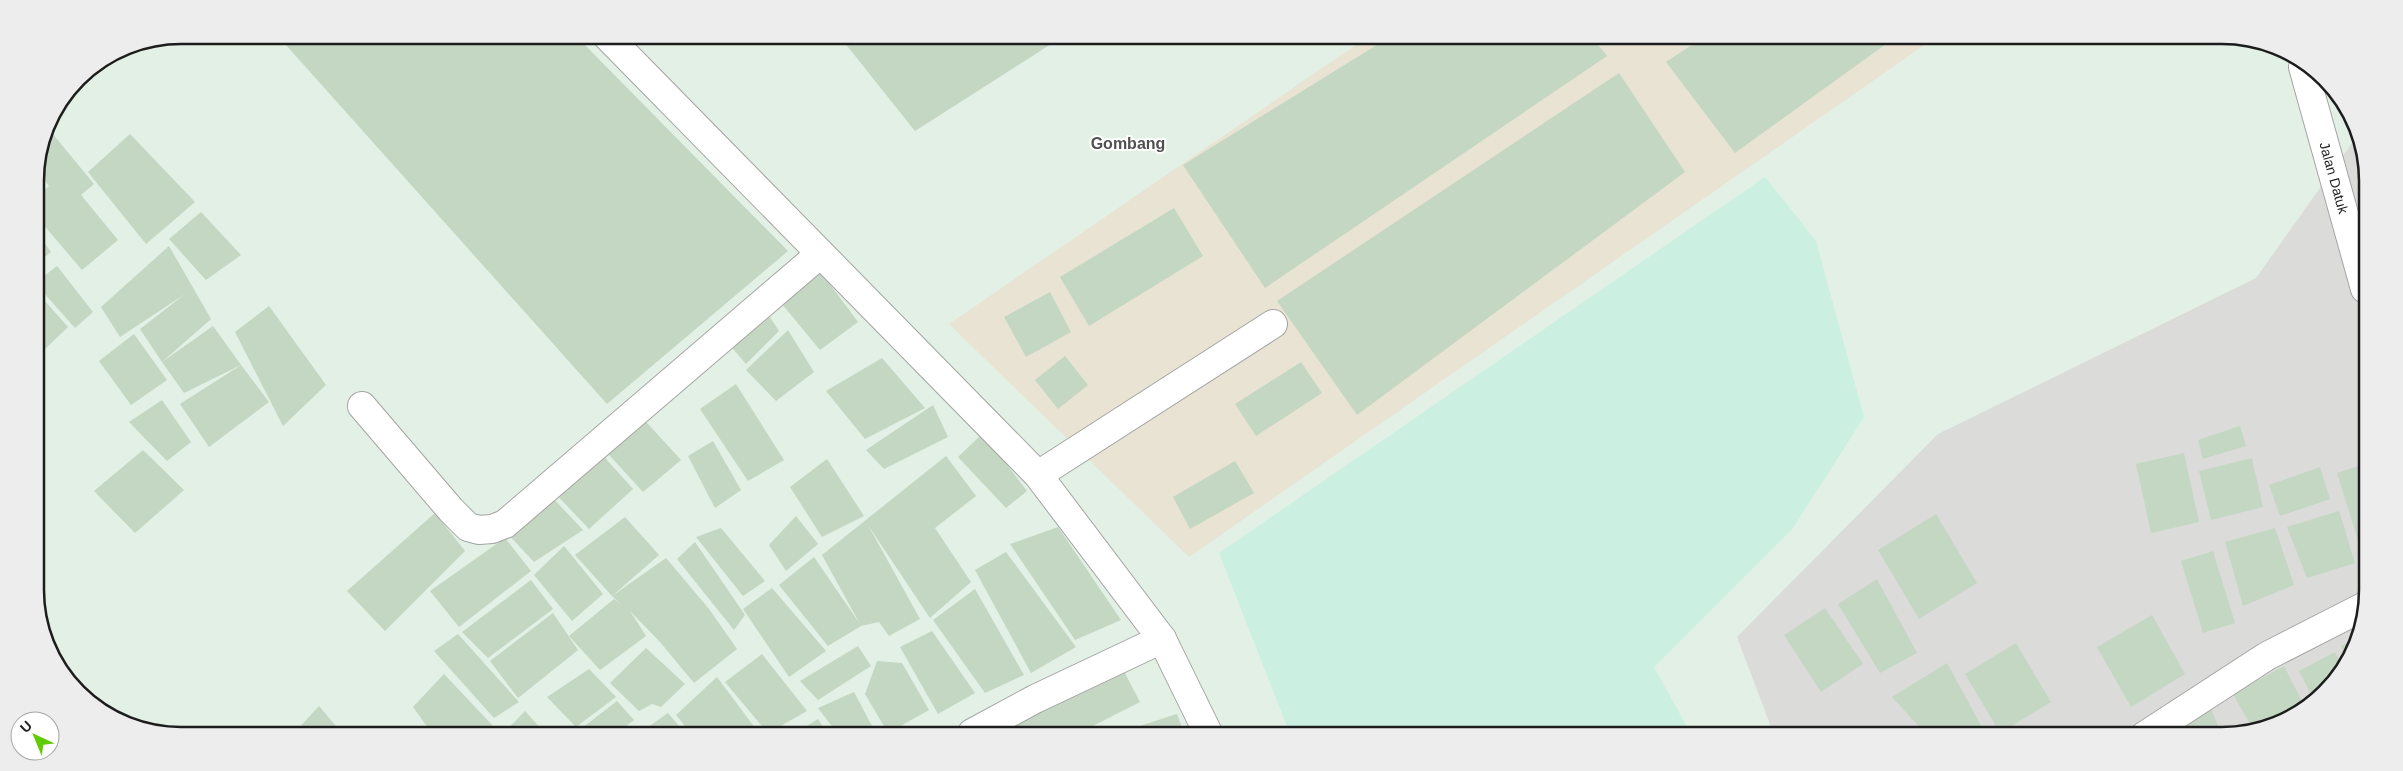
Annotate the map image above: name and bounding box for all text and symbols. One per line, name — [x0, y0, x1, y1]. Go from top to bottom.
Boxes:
district label: Gombang — [1091, 135, 1165, 152]
street label: Jalan Datuk — [2316, 140, 2352, 217]
north arrow — [10, 711, 60, 761]
text: U — [17, 717, 35, 736]

